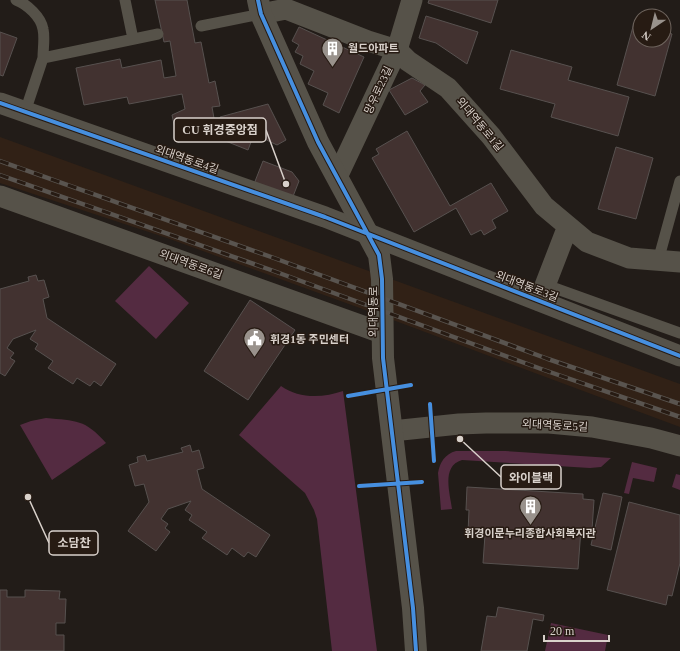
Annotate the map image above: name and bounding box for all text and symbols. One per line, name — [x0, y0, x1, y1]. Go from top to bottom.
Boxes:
north arrow — [632, 8, 672, 48]
text: N — [640, 29, 653, 43]
building icon: 월드아파트 — [320, 35, 346, 68]
place label: 월드아파트 — [348, 42, 399, 54]
street label: 망우로23길 — [362, 64, 394, 116]
street label: 외대역동로1길 — [454, 95, 506, 153]
callout: CU 휘경중앙점 — [174, 118, 266, 142]
text: CU 휘경중앙점 — [182, 123, 258, 137]
street label: 외대역동로4길 — [154, 143, 220, 175]
street label: 외대역동로6길 — [158, 247, 224, 281]
street label: 외대역동로3길 — [494, 269, 560, 303]
street label: 외대역동로 — [367, 287, 379, 337]
public building icon: 휘경1동 주민센터 — [242, 326, 268, 359]
place label: 휘경1동 주민센터 — [270, 333, 349, 345]
street label: 외대역동로5길 — [522, 417, 588, 433]
callout: 와이블랙 — [501, 465, 561, 489]
text: 와이블랙 — [509, 471, 553, 485]
building icon: 휘경이문누리종합사회복지관 — [517, 494, 543, 527]
place label: 휘경이문누리종합사회복지관 — [464, 527, 596, 539]
callout: 소담찬 — [49, 531, 98, 555]
text: 소담찬 — [57, 536, 91, 550]
scale bar — [544, 617, 609, 643]
text: 20 m — [550, 624, 575, 638]

